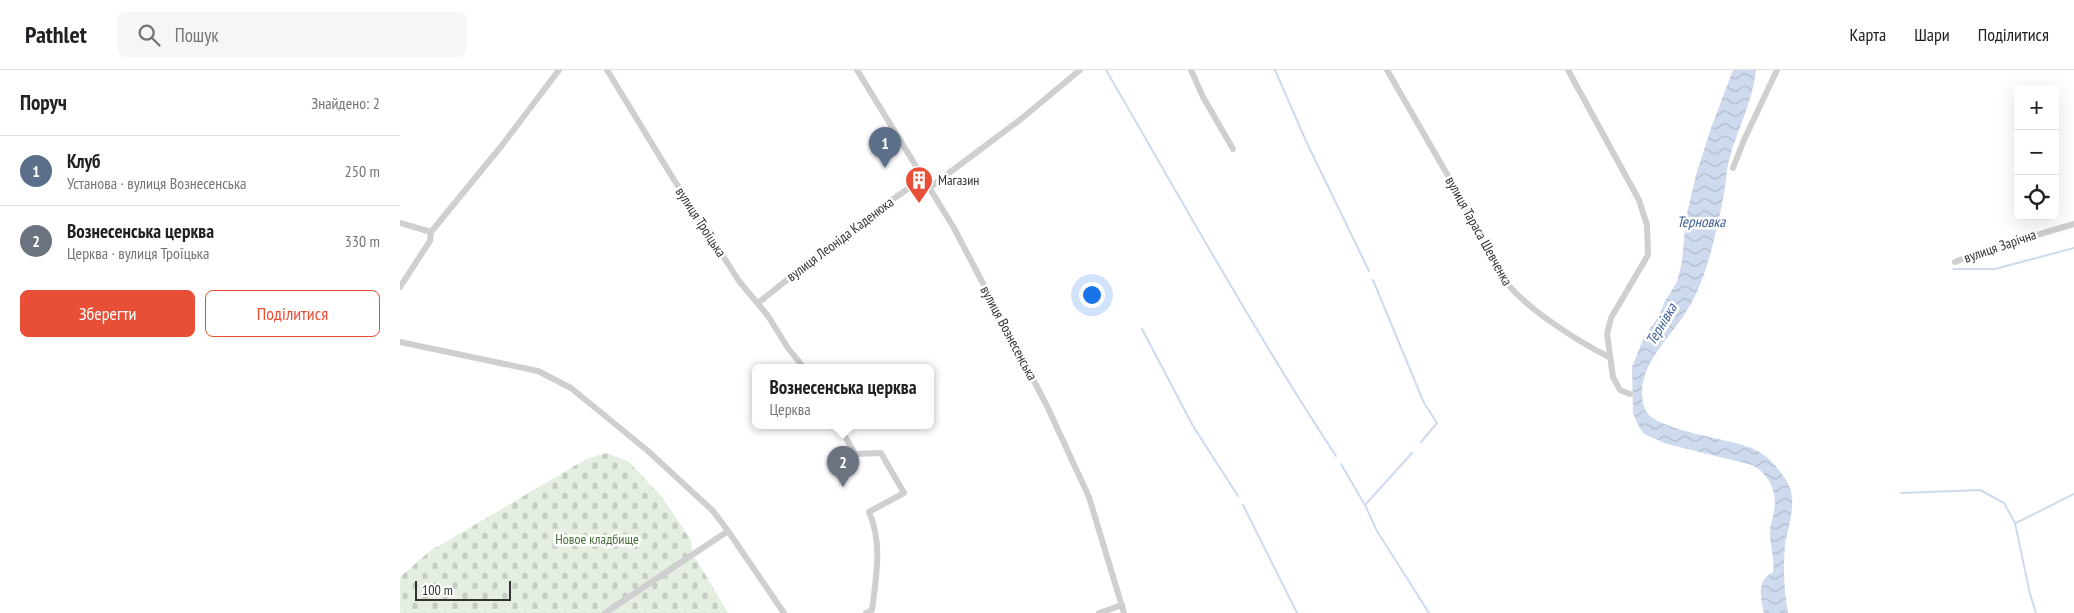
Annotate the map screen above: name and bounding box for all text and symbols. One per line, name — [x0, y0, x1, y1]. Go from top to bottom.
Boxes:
search box — [117, 12, 467, 57]
text: Pathlet — [25, 19, 87, 50]
icon: search — [135, 21, 163, 49]
text: Пошук — [175, 23, 219, 47]
text: Карта — [1850, 23, 1886, 46]
text: Шари — [1914, 23, 1950, 46]
text: Поділитися — [1978, 23, 2049, 46]
map controls — [2014, 85, 2059, 220]
button: + — [2014, 85, 2059, 130]
text: Поруч — [20, 89, 67, 116]
text: Знайдено: 2 — [311, 93, 380, 113]
pin: 1 — [869, 127, 901, 168]
button: − — [2014, 130, 2059, 175]
text: Клуб — [67, 149, 101, 173]
text: 1 — [32, 161, 40, 181]
text: 250 m — [345, 161, 380, 181]
building icon: Магазин — [904, 165, 934, 204]
place label: Магазин — [938, 171, 979, 189]
text: Установа · вулиця Вознесенська — [67, 173, 246, 193]
street label: вулиця Тараса Шевченка — [1441, 173, 1517, 289]
button: locate — [2014, 175, 2059, 220]
street label: вулиця Троїцька — [672, 184, 730, 260]
street label: вулиця Леоніда Каденюка — [783, 193, 897, 285]
water label: Терновка — [1677, 212, 1726, 231]
text: Вознесенська церква — [67, 219, 214, 243]
street label: вулиця Зарічна — [1962, 225, 2038, 267]
text: 2 — [32, 231, 40, 251]
text: 330 m — [345, 231, 380, 251]
text: Церква · вулиця Троїцька — [67, 243, 209, 263]
your location — [1079, 282, 1105, 308]
street label: вулиця Вознесенська — [977, 283, 1041, 383]
button: Зберегти — [20, 290, 195, 337]
button: Поділитися — [205, 290, 380, 337]
water label: Тернівка — [1641, 299, 1681, 348]
popup — [752, 364, 934, 429]
text: Вознесенська церква — [769, 375, 917, 399]
text: Церква — [769, 399, 811, 419]
pin: 2 — [827, 446, 859, 487]
park label: Новое кладбище — [555, 530, 639, 548]
scale bar — [415, 578, 511, 601]
text: 100 m — [422, 581, 453, 599]

